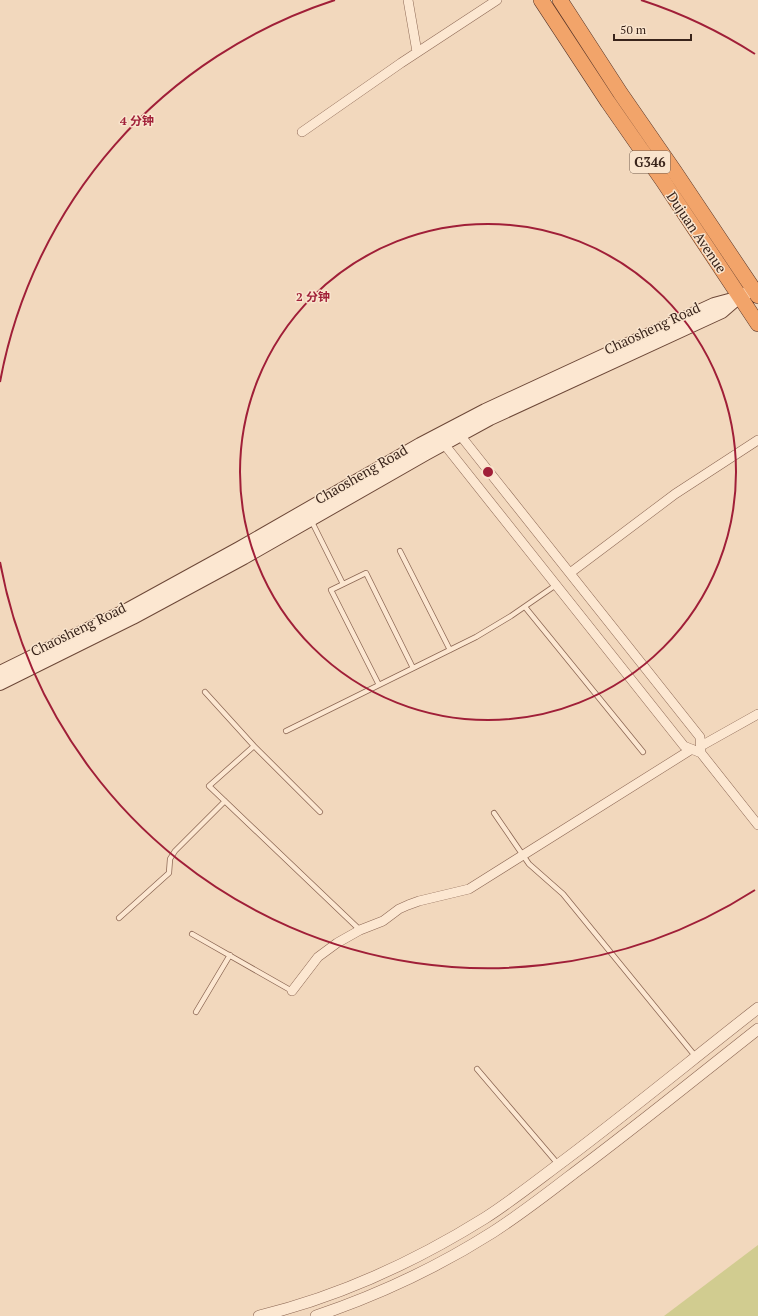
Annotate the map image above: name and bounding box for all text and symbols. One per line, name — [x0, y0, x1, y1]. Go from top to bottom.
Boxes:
scale bar — [614, 16, 691, 42]
text: 50 m — [620, 22, 647, 37]
text: 4 分钟 — [120, 113, 154, 128]
road number: G346 — [630, 151, 670, 173]
street label: Dujuan Avenue — [663, 188, 731, 276]
text: 2 分钟 — [296, 289, 330, 304]
street label: Chaosheng Road — [601, 297, 703, 359]
street label: Chaosheng Road — [311, 440, 411, 508]
centre of rings — [481, 465, 495, 479]
street label: Chaosheng Road — [27, 598, 129, 660]

